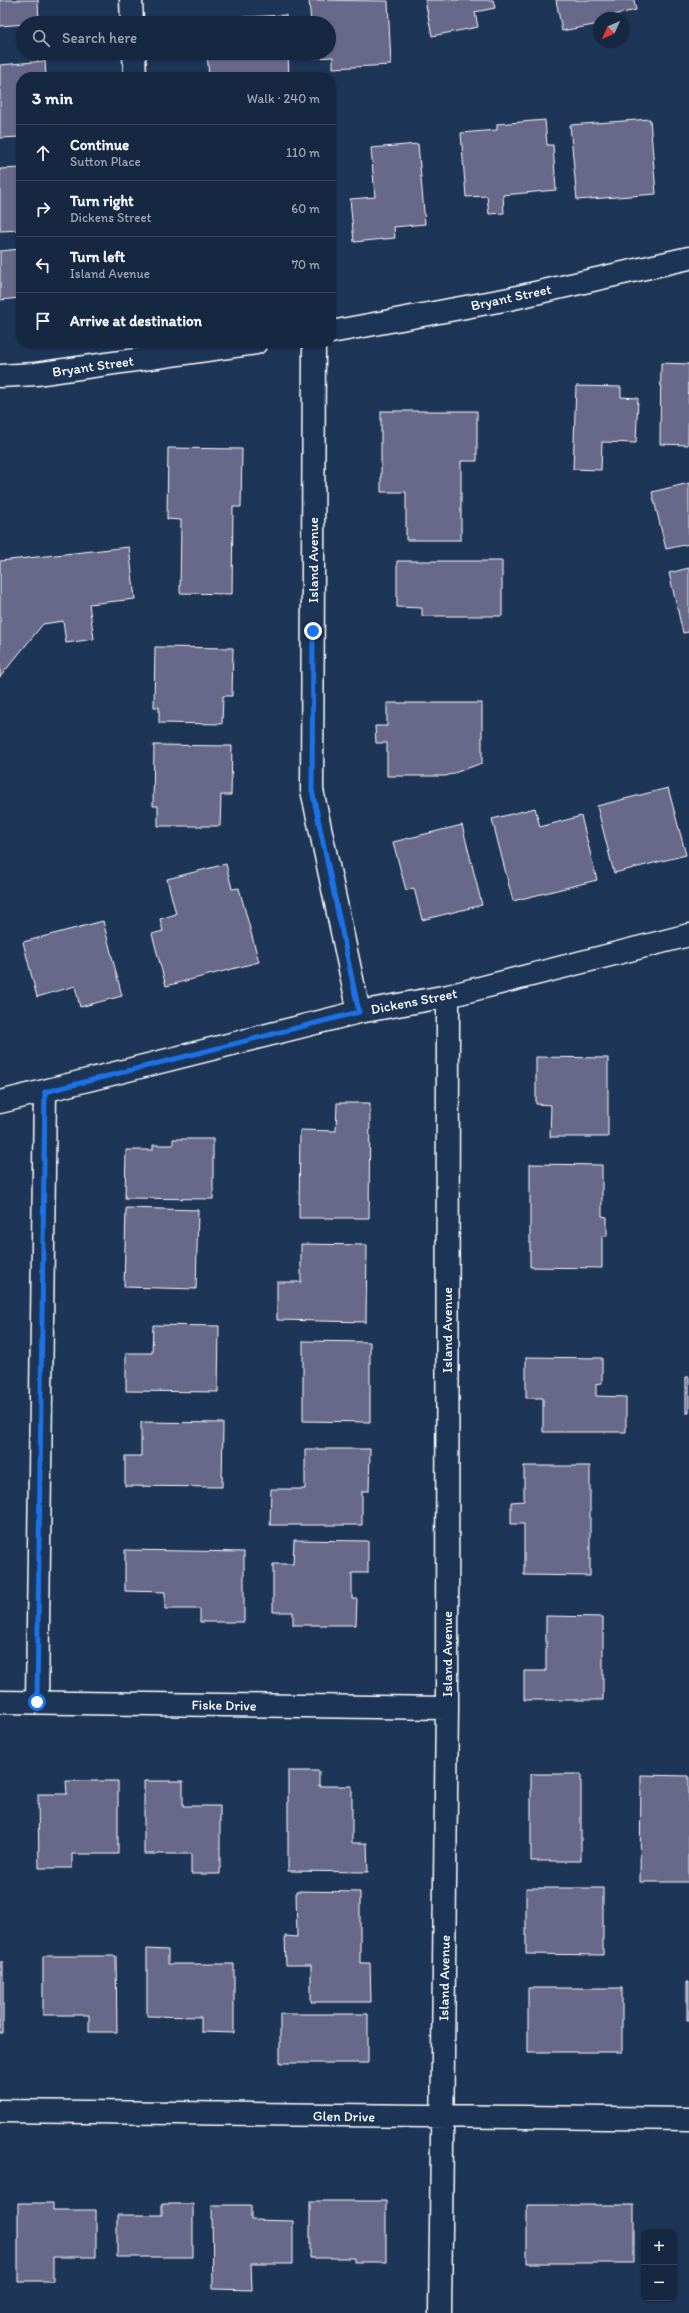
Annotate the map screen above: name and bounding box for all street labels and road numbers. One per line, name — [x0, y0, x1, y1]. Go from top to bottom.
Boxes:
street label: Bryant Street — [469, 281, 553, 314]
street label: Bryant Street — [51, 352, 135, 381]
street label: Island Avenue — [305, 517, 322, 603]
street label: Dickens Street — [369, 985, 459, 1018]
street label: Island Avenue — [439, 1287, 456, 1373]
street label: Island Avenue — [439, 1611, 456, 1697]
street label: Fiske Drive — [191, 1696, 257, 1715]
street label: Island Avenue — [435, 1935, 454, 2021]
street label: Glen Drive — [313, 2107, 375, 2126]

